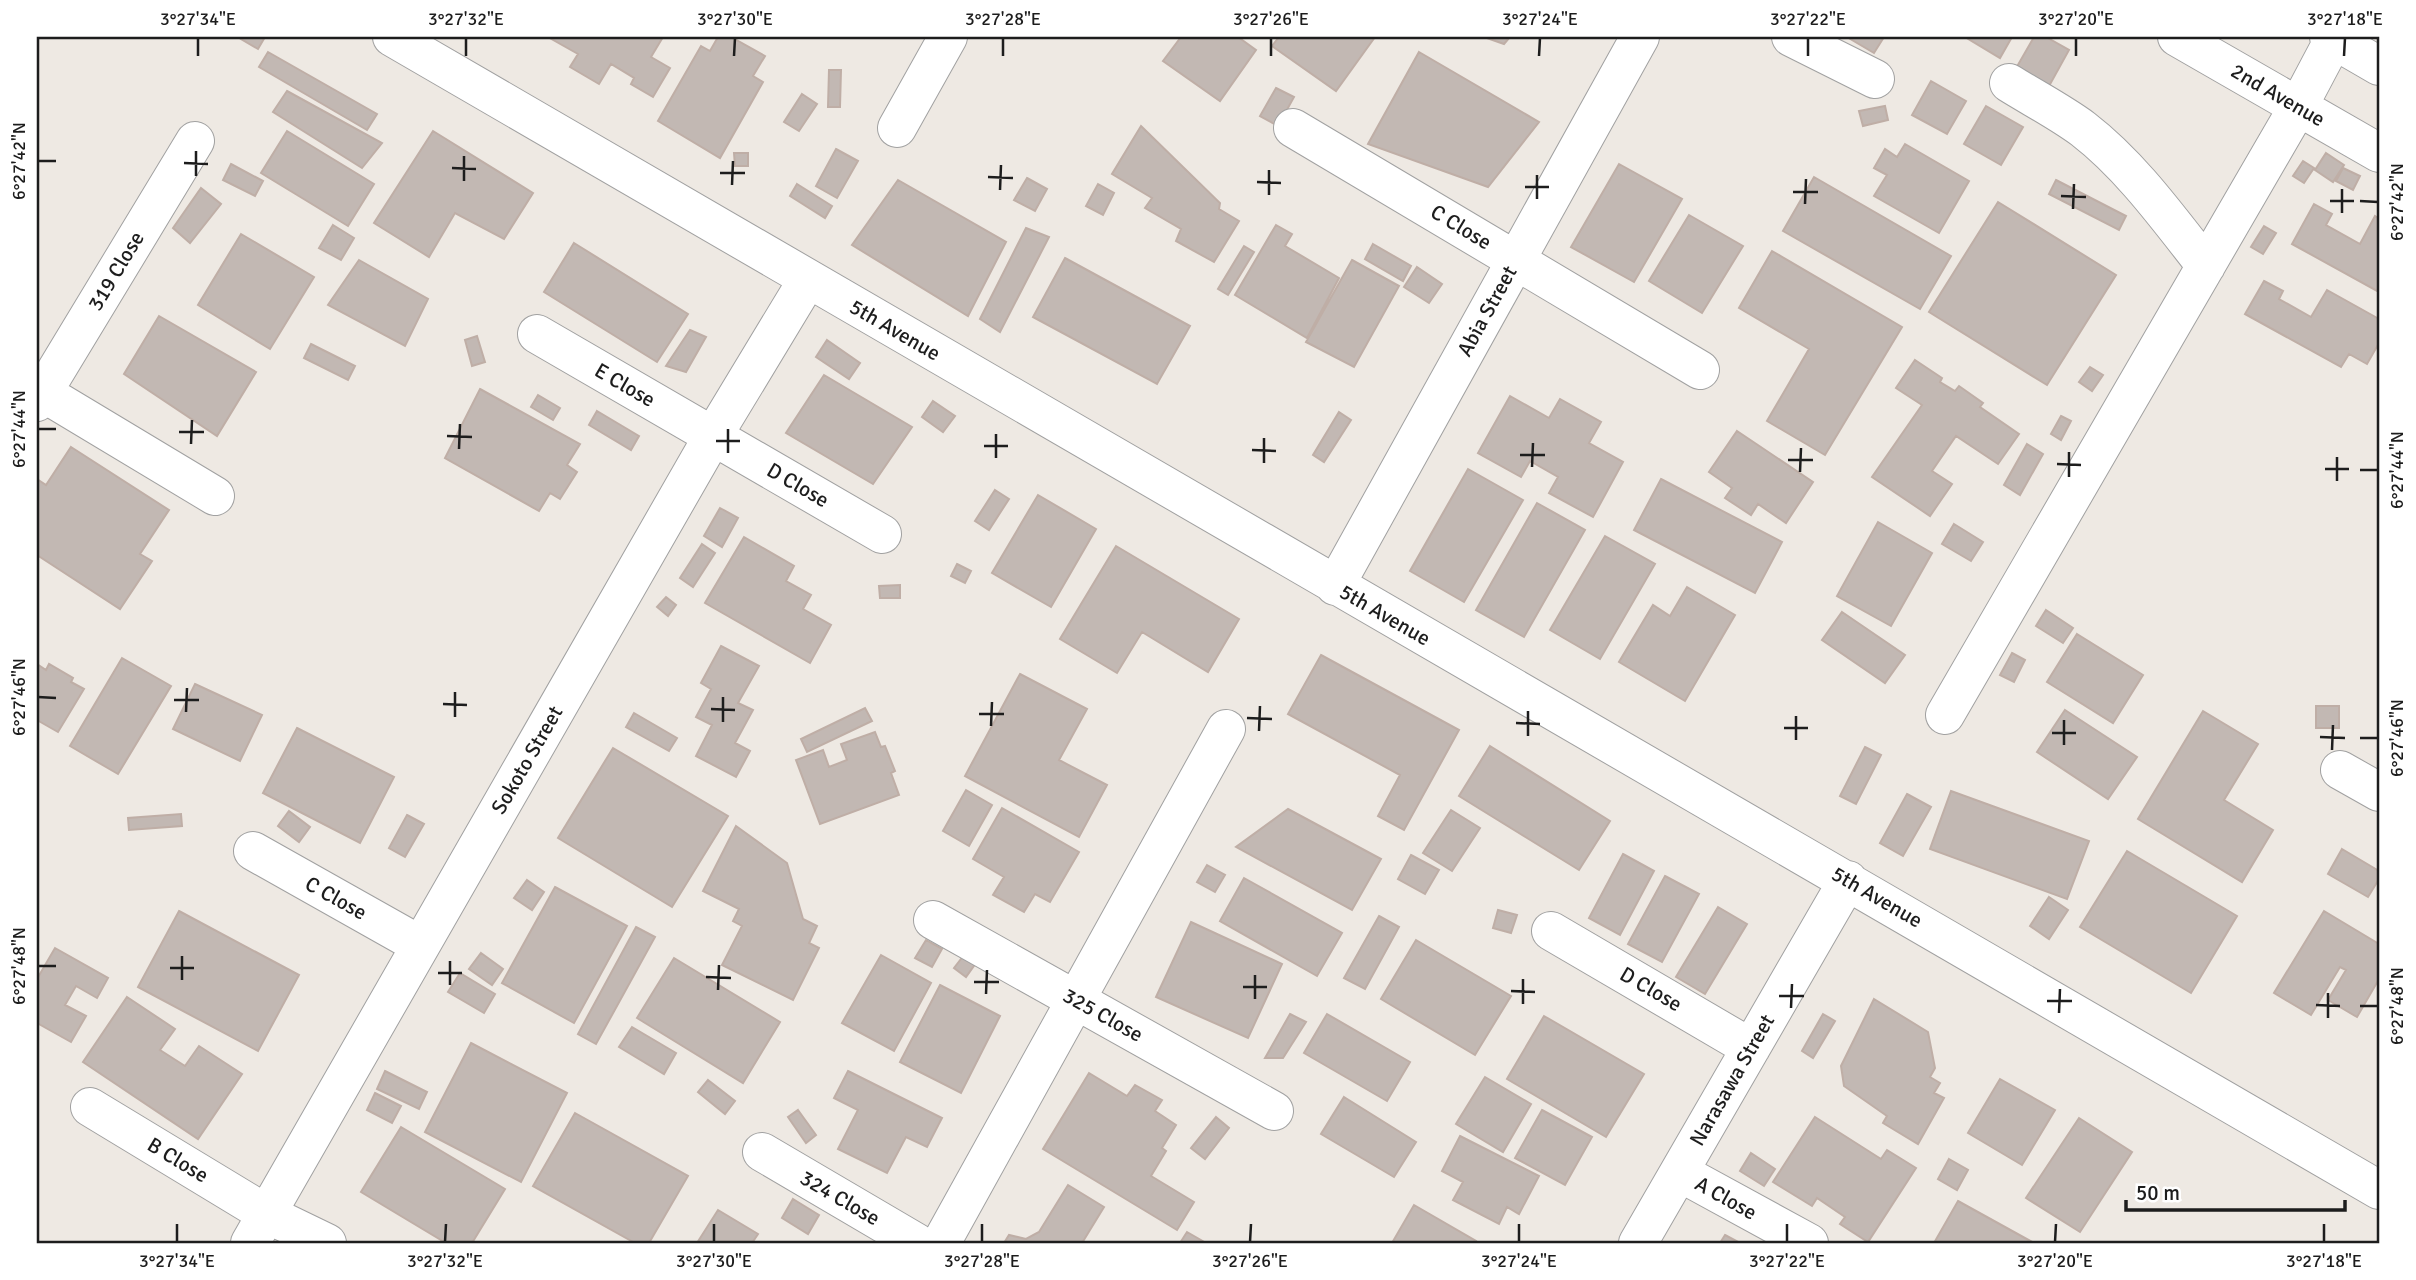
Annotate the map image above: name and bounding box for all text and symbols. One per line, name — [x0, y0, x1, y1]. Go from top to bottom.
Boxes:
text: 3°27'34"E — [160, 8, 236, 30]
text: 3°27'32"E — [428, 8, 504, 30]
text: 3°27'30"E — [697, 8, 773, 30]
text: 3°27'28"E — [965, 8, 1041, 30]
text: 3°27'26"E — [1233, 8, 1309, 30]
text: 3°27'24"E — [1502, 8, 1578, 30]
text: 3°27'22"E — [1770, 8, 1846, 30]
text: 3°27'20"E — [2038, 8, 2114, 30]
text: 3°27'18"E — [2307, 8, 2383, 30]
street label: 2nd Avenue — [2226, 58, 2330, 132]
text: 6°27'42"N — [8, 122, 30, 200]
text: 6°27'42"N — [2386, 163, 2408, 241]
street label: C Close — [1426, 199, 1496, 255]
street label: 319 Close — [82, 227, 150, 315]
street label: Abia Street — [1451, 261, 1523, 361]
street label: 5th Avenue — [845, 294, 945, 366]
street label: E Close — [590, 357, 660, 413]
text: 6°27'44"N — [8, 390, 30, 468]
text: 6°27'44"N — [2386, 431, 2408, 509]
street label: D Close — [762, 457, 834, 513]
street label: 5th Avenue — [1335, 579, 1435, 651]
text: 6°27'46"N — [8, 658, 30, 736]
text: 6°27'46"N — [2386, 699, 2408, 777]
street label: Sokoto Street — [486, 701, 568, 819]
street label: 5th Avenue — [1827, 861, 1927, 933]
street label: C Close — [301, 870, 371, 926]
text: 6°27'48"N — [8, 927, 30, 1005]
street label: D Close — [1615, 961, 1687, 1017]
text: 6°27'48"N — [2386, 967, 2408, 1045]
street label: 325 Close — [1058, 982, 1148, 1048]
street label: Narasawa Street — [1684, 1010, 1780, 1150]
street label: B Close — [143, 1132, 213, 1188]
street label: 324 Close — [795, 1165, 885, 1231]
scale bar — [2126, 1168, 2344, 1212]
street label: A Close — [1691, 1170, 1761, 1226]
text: 50 m — [2136, 1180, 2180, 1206]
text: 3°27'34"E — [139, 1250, 215, 1272]
text: 3°27'32"E — [407, 1250, 483, 1272]
text: 3°27'30"E — [676, 1250, 752, 1272]
text: 3°27'28"E — [944, 1250, 1020, 1272]
text: 3°27'26"E — [1212, 1250, 1288, 1272]
text: 3°27'24"E — [1481, 1250, 1557, 1272]
text: 3°27'22"E — [1749, 1250, 1825, 1272]
text: 3°27'20"E — [2017, 1250, 2093, 1272]
text: 3°27'18"E — [2286, 1250, 2362, 1272]

